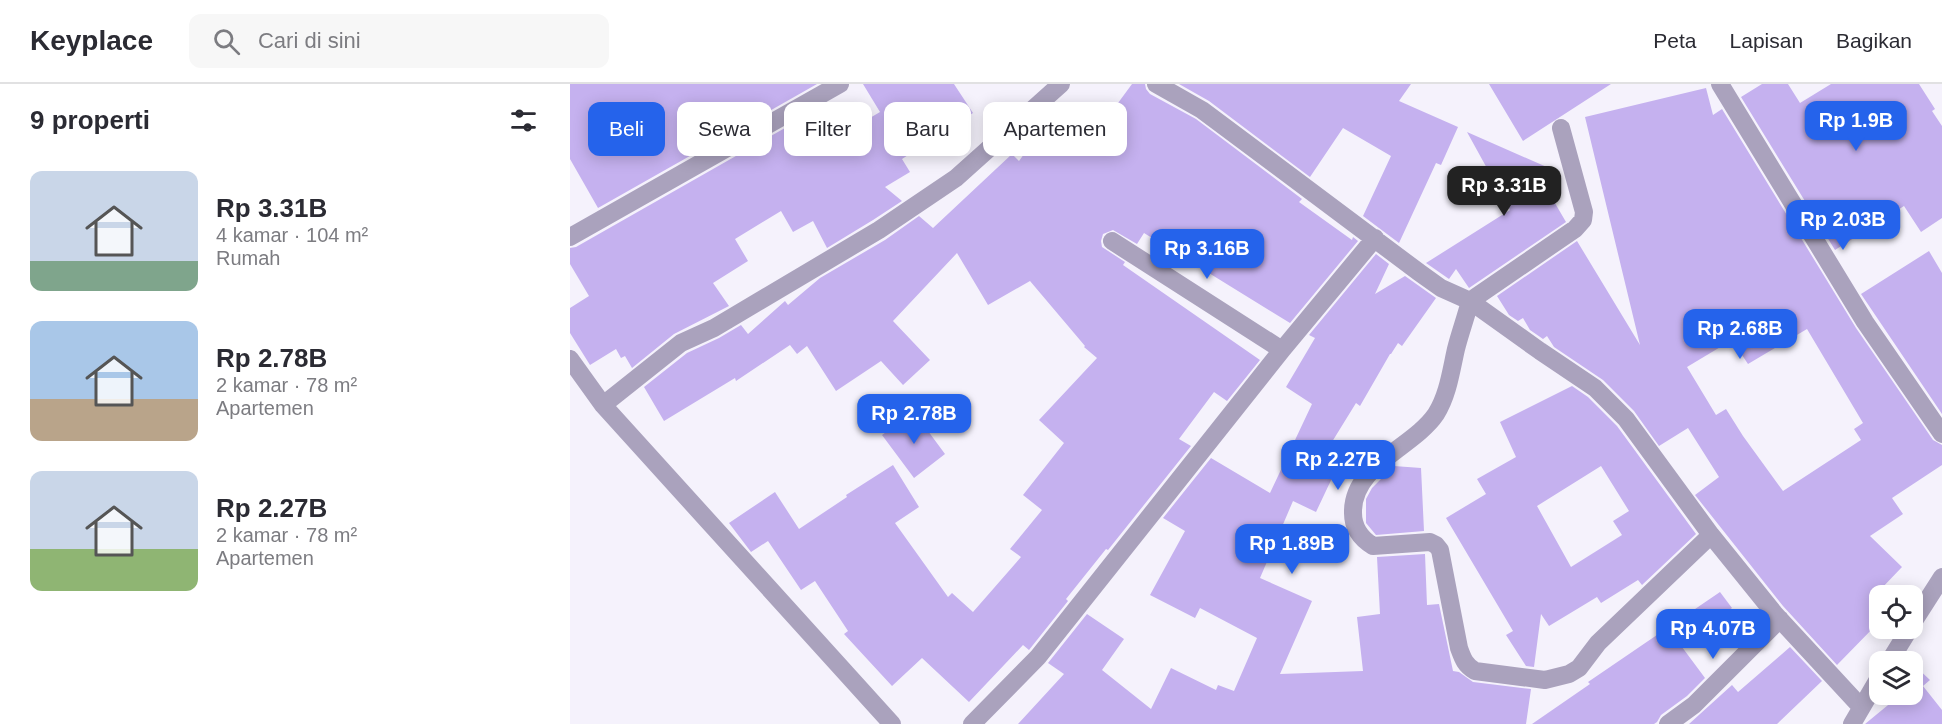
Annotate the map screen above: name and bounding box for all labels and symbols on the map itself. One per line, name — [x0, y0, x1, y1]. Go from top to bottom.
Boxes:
pin: Rp 1.9B — [1801, 101, 1911, 152]
pin: Rp 3.31B — [1442, 166, 1566, 217]
pin: Rp 2.03B — [1781, 200, 1905, 251]
pin: Rp 3.16B — [1145, 229, 1269, 280]
pin: Rp 2.68B — [1678, 309, 1802, 360]
pin: Rp 2.78B — [852, 394, 976, 445]
pin: Rp 2.27B — [1276, 440, 1400, 491]
pin: Rp 1.89B — [1230, 524, 1354, 575]
pin: Rp 4.07B — [1651, 609, 1775, 660]

